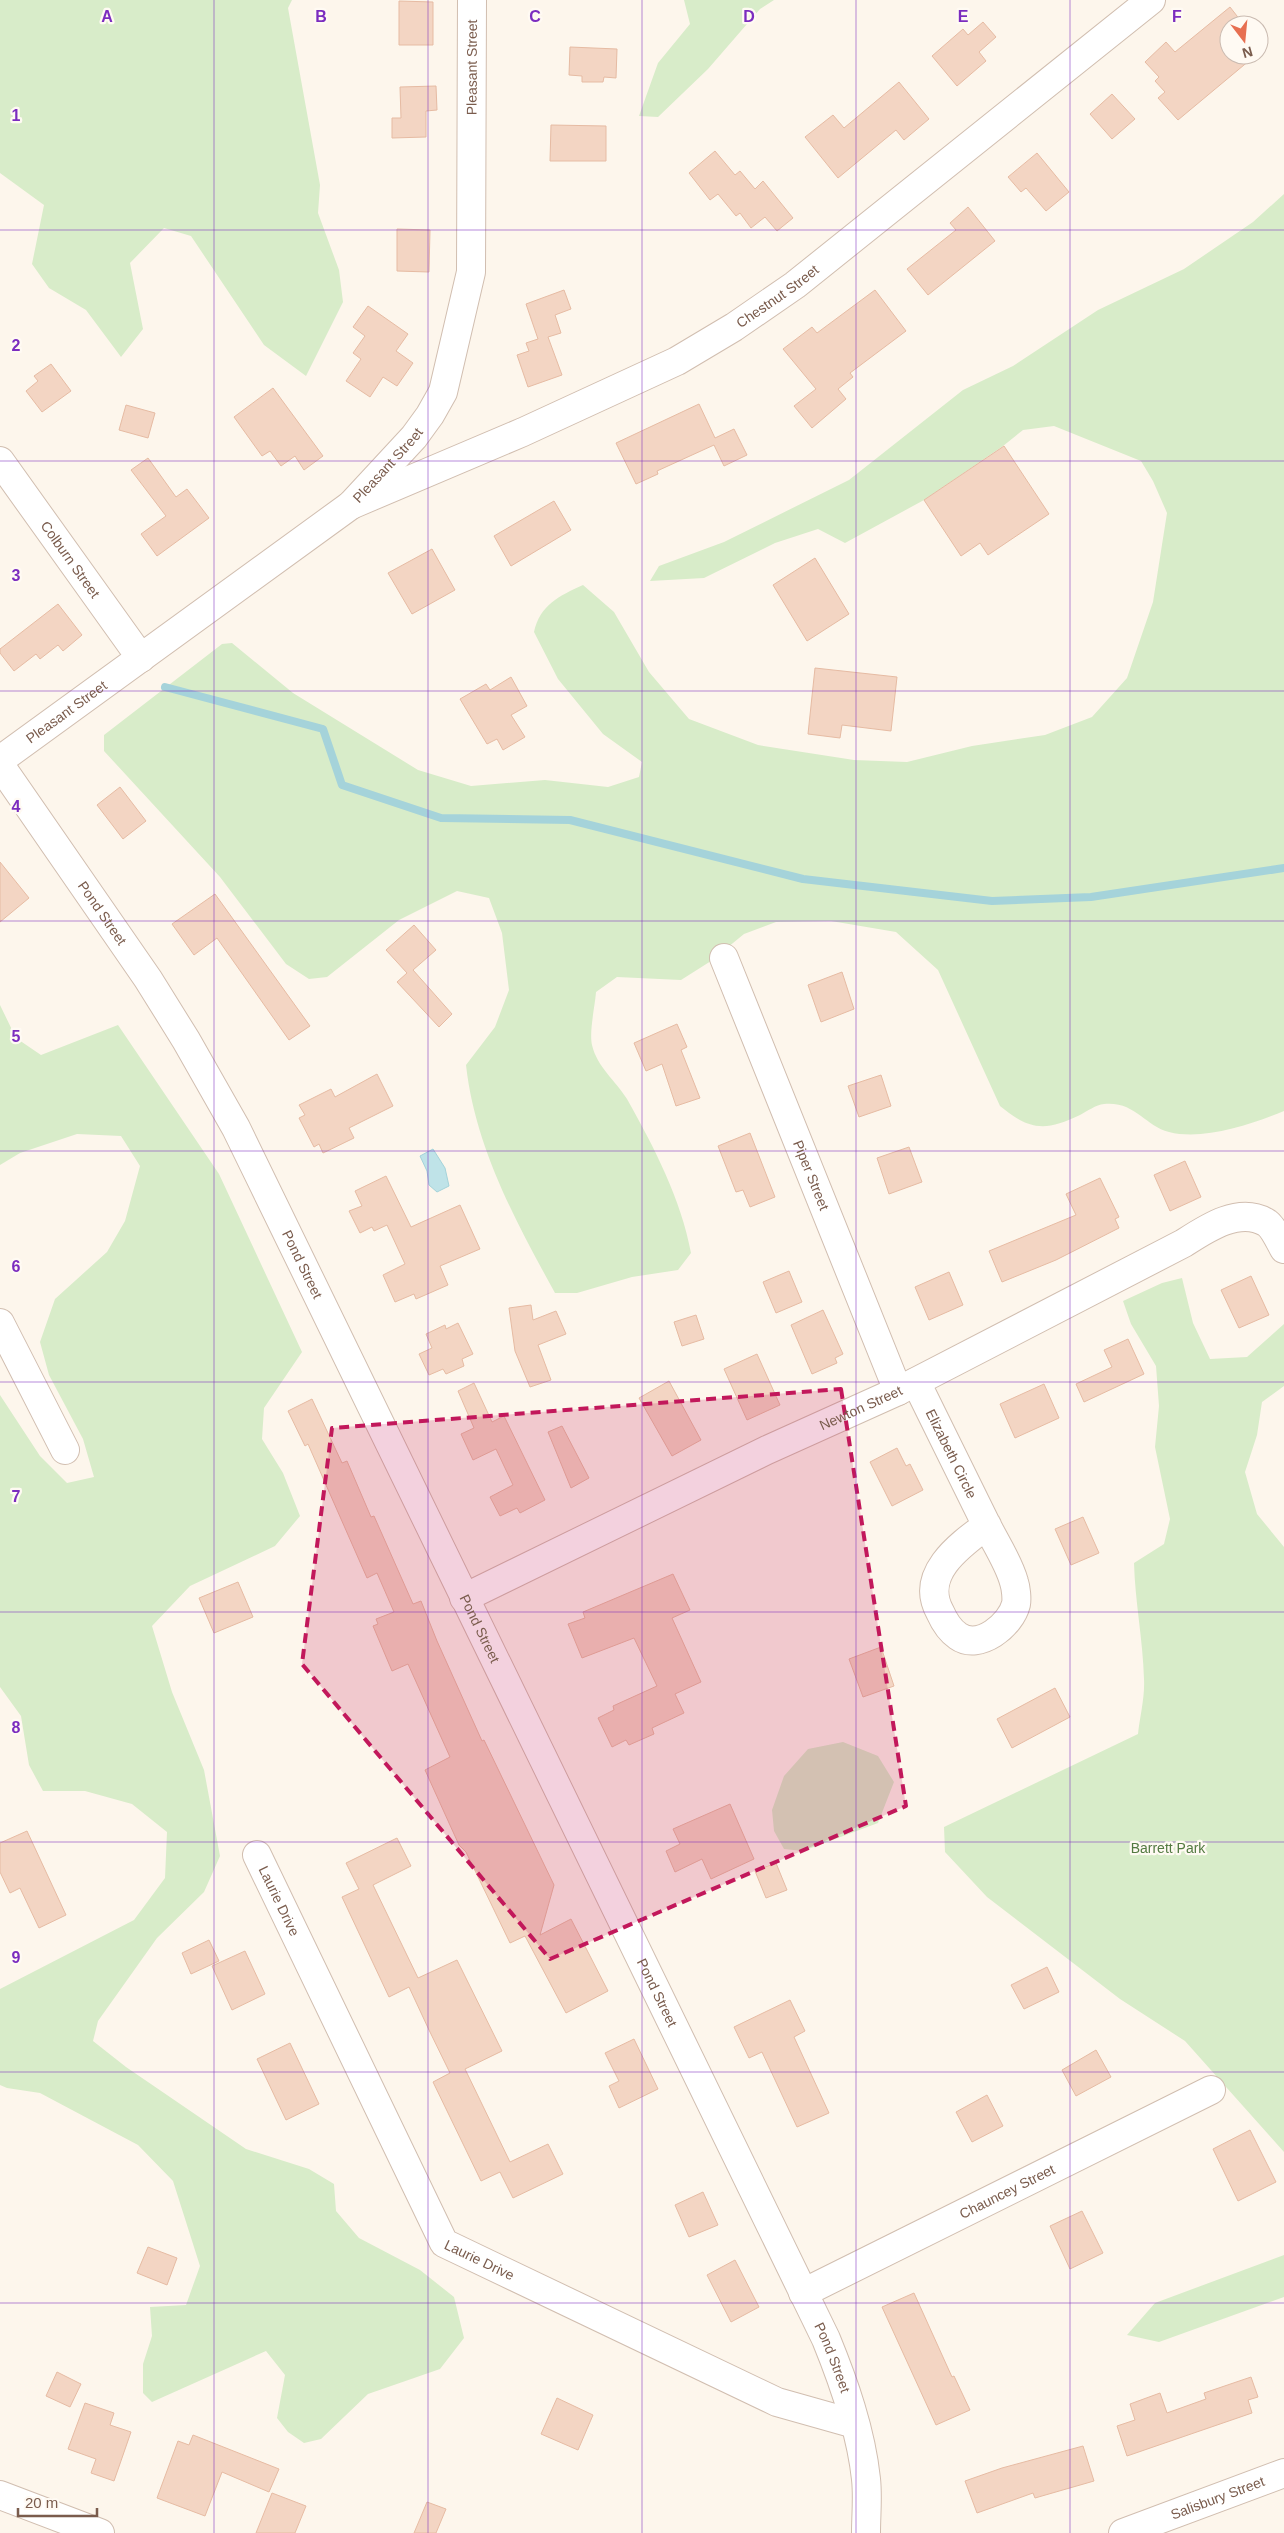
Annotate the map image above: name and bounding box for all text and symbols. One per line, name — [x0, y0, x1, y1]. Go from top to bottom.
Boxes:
text: A — [101, 8, 113, 25]
text: B — [315, 8, 327, 25]
text: C — [529, 8, 541, 25]
text: D — [743, 8, 755, 25]
text: E — [958, 8, 969, 25]
text: F — [1172, 8, 1182, 25]
north arrow — [1219, 15, 1269, 65]
street label: Pleasant Street — [464, 19, 480, 115]
text: N — [1241, 43, 1255, 62]
text: 1 — [12, 107, 21, 124]
street label: Chestnut Street — [733, 261, 822, 331]
text: 2 — [12, 337, 21, 354]
street label: Pleasant Street — [349, 425, 426, 506]
street label: Colburn Street — [38, 518, 103, 601]
text: 3 — [12, 567, 21, 584]
street label: Pleasant Street — [23, 677, 110, 746]
text: 4 — [12, 798, 21, 815]
street label: Pond Street — [75, 878, 130, 948]
text: 5 — [12, 1028, 21, 1045]
street label: Piper Street — [790, 1138, 833, 1213]
street label: Pond Street — [279, 1228, 326, 1301]
text: 6 — [12, 1258, 21, 1275]
street label: Newton Street — [817, 1382, 905, 1433]
street label: Elizabeth Circle — [923, 1406, 980, 1501]
text: 7 — [12, 1488, 21, 1505]
street label: Pond Street — [456, 1592, 503, 1665]
text: 8 — [12, 1719, 21, 1736]
park label: Barrett Park — [1131, 1840, 1206, 1856]
street label: Laurie Drive — [256, 1863, 303, 1939]
text: 9 — [12, 1949, 21, 1966]
street label: Pond Street — [634, 1956, 681, 2029]
street label: Chauncey Street — [957, 2161, 1058, 2222]
street label: Laurie Drive — [442, 2236, 517, 2284]
street label: Pond Street — [811, 2320, 854, 2395]
street label: Salisbury Street — [1168, 2473, 1267, 2523]
scale bar — [18, 2486, 96, 2518]
text: 20 m — [25, 2494, 58, 2511]

